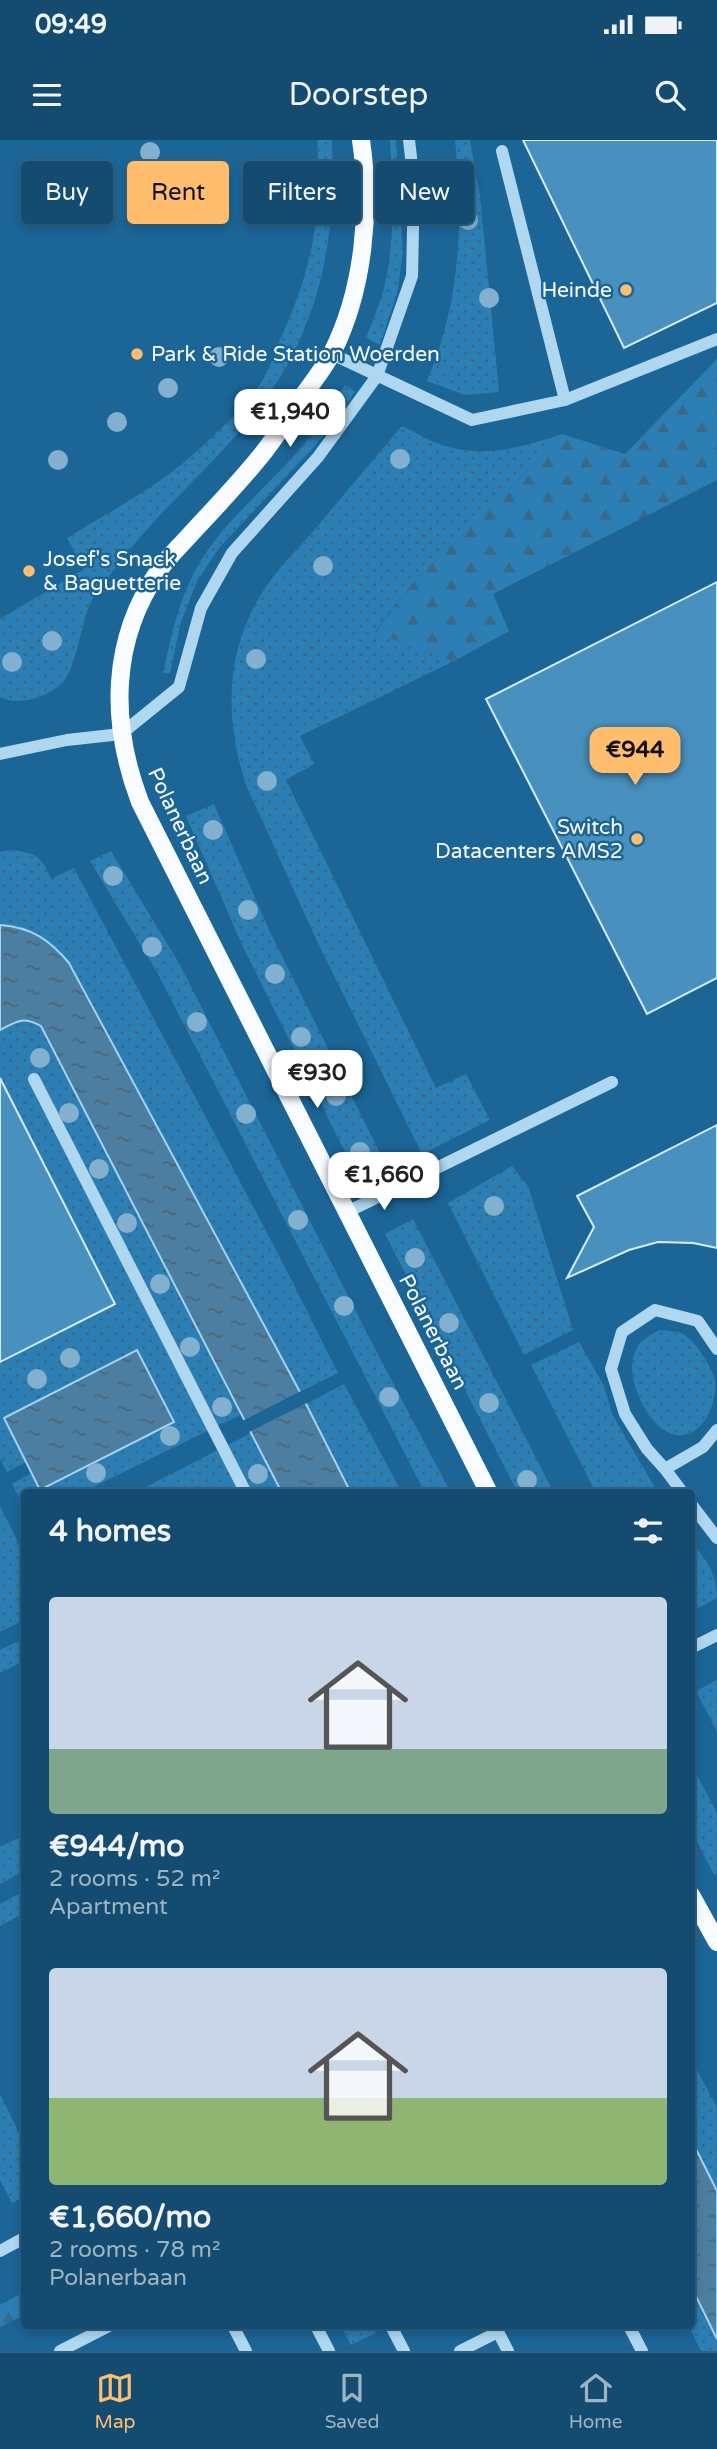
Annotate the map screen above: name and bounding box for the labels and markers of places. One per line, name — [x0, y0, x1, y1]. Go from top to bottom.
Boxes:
place label: Heinde — [541, 278, 612, 303]
marker: Heinde — [618, 282, 634, 298]
place label: Park & Ride Station Woerden — [151, 342, 440, 367]
marker: Park & Ride Station Woerden — [129, 346, 145, 362]
pin: €1,940 — [233, 390, 347, 449]
place label: Josef's Snack & Baguetterie — [43, 547, 181, 596]
marker: Josef's Snack & Baguetterie — [21, 563, 37, 579]
pin: €944 — [594, 728, 676, 787]
place label: Switch Datacenters AMS2 — [435, 815, 623, 864]
marker: Switch Datacenters AMS2 — [629, 831, 645, 847]
pin: €930 — [276, 1051, 358, 1110]
pin: €1,660 — [327, 1152, 441, 1212]

